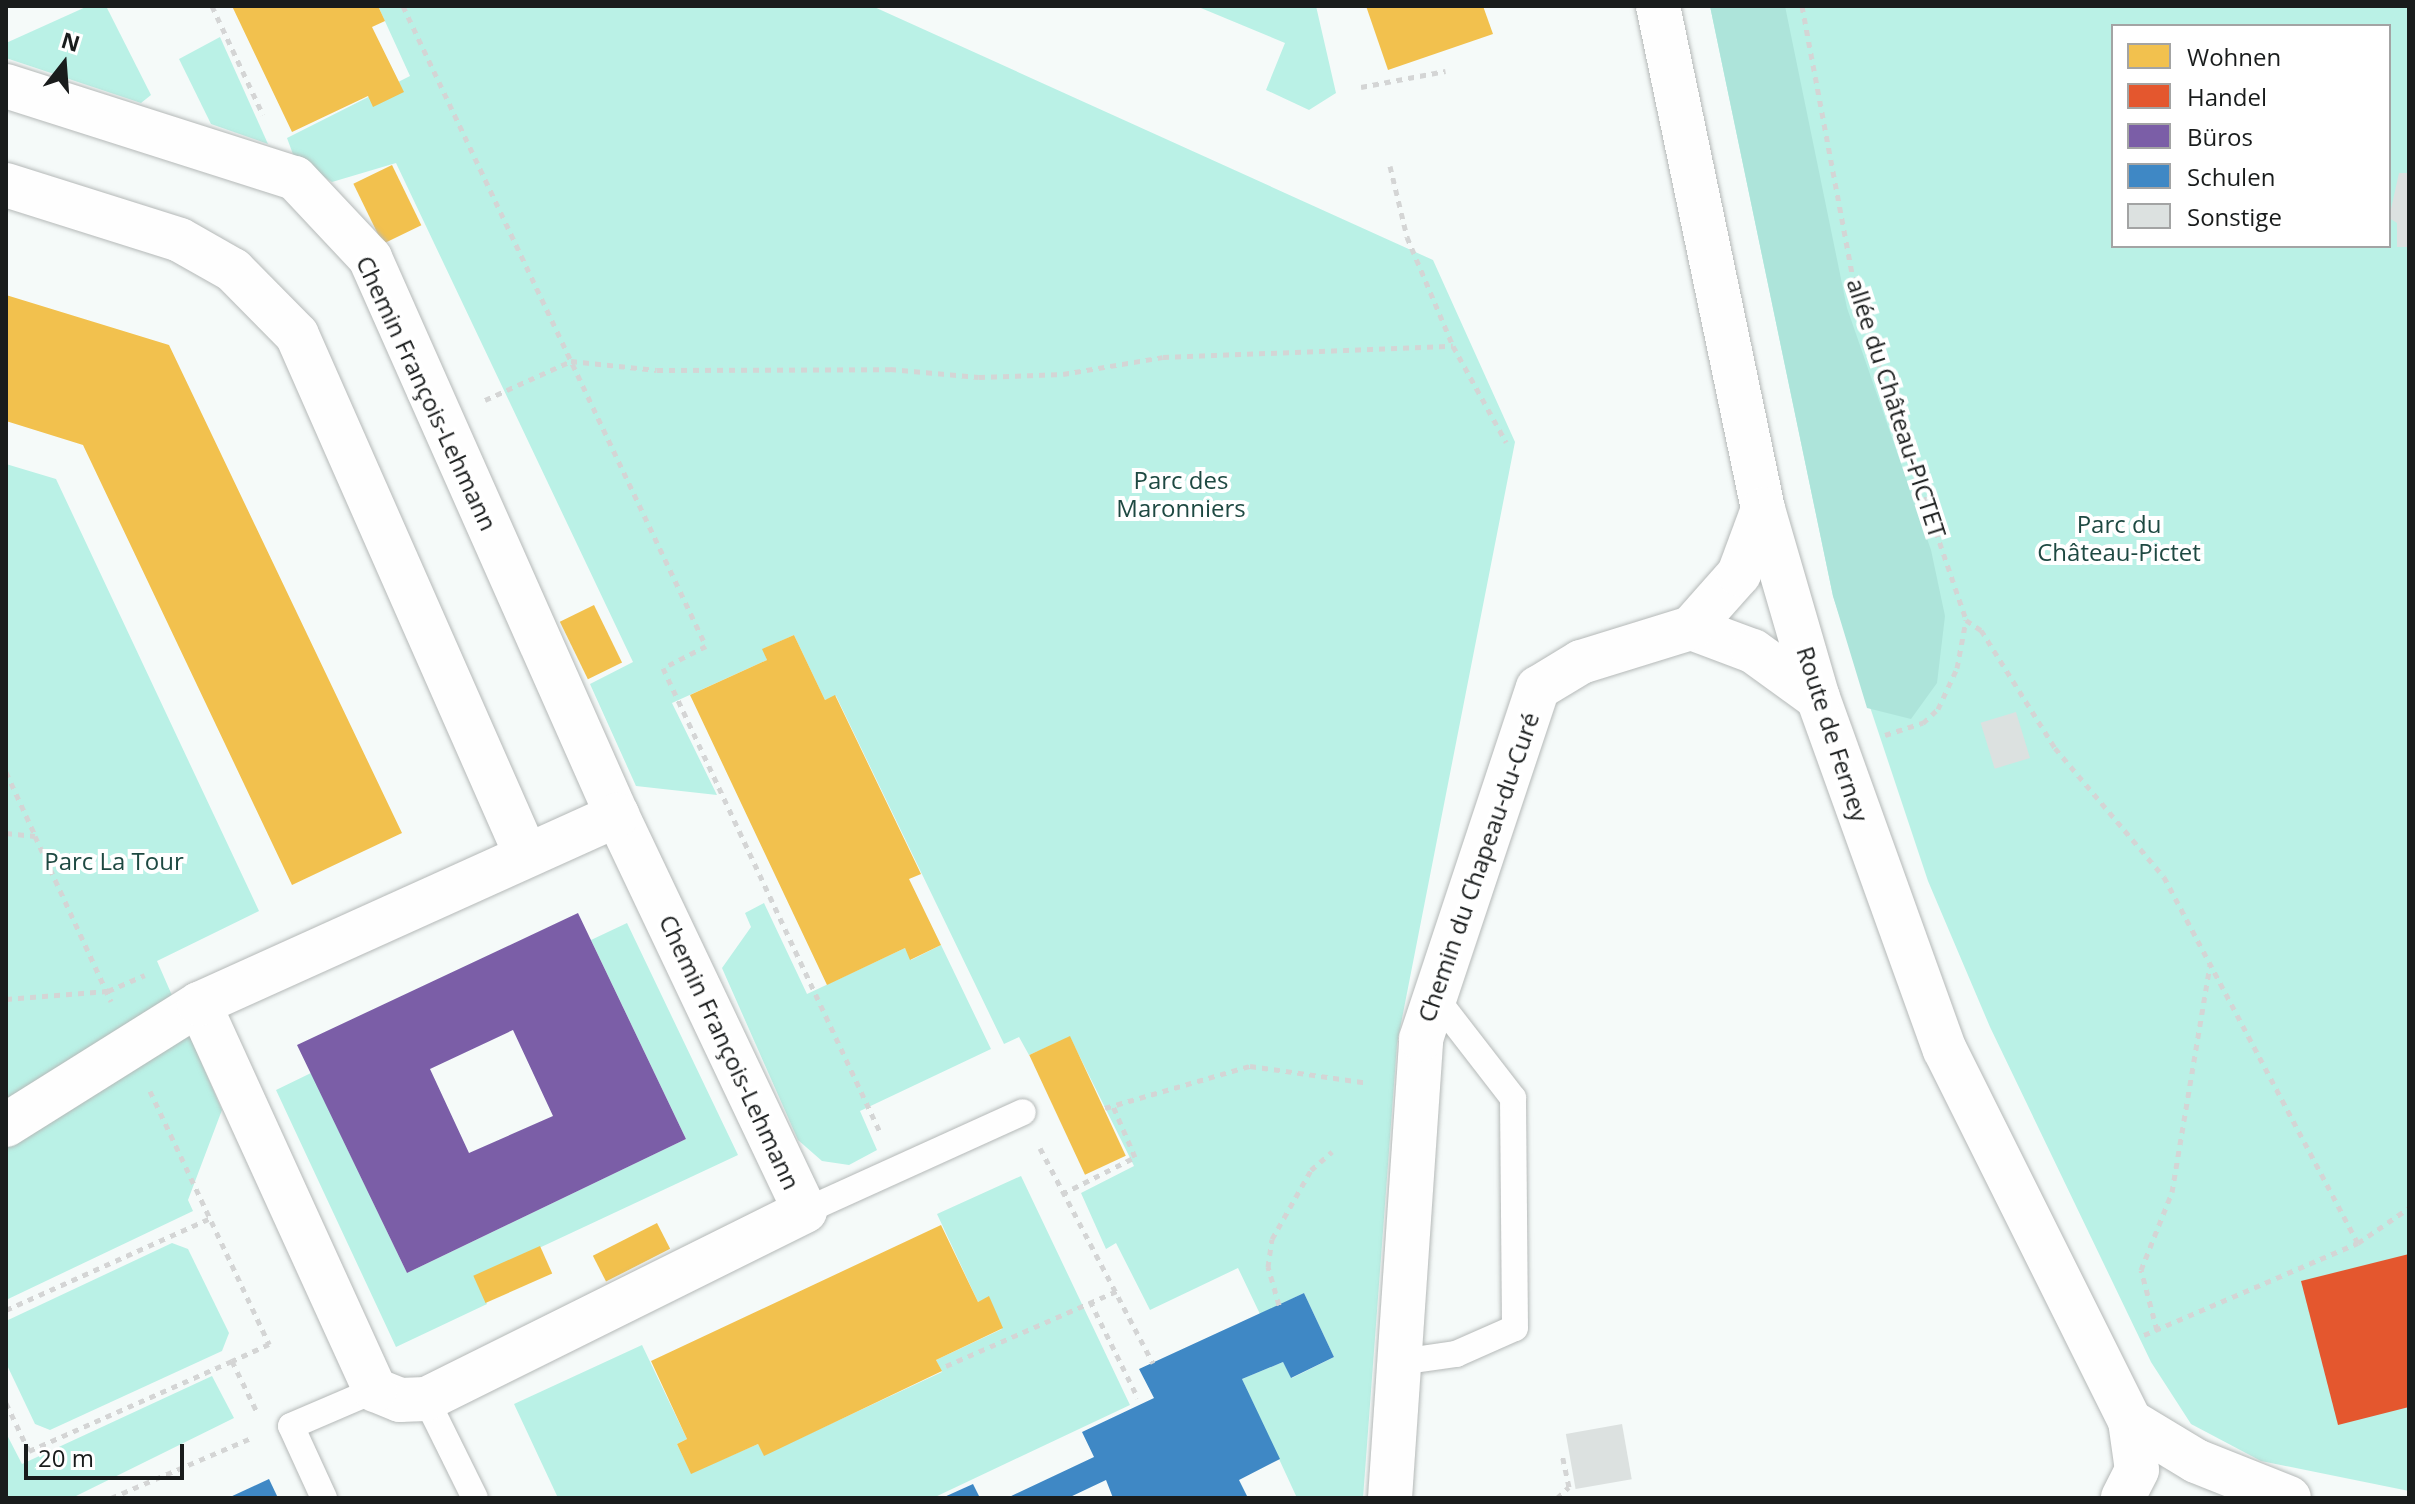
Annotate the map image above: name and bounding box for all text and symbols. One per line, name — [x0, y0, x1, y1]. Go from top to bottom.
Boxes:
north arrow — [24, 24, 104, 104]
text: N — [58, 24, 84, 58]
legend — [2111, 24, 2391, 248]
text: Wohnen — [2187, 40, 2281, 73]
text: Handel — [2187, 80, 2267, 113]
text: Büros — [2187, 120, 2253, 153]
text: Schulen — [2187, 160, 2275, 193]
text: Sonstige — [2187, 200, 2282, 233]
street label: Chemin François-Lehmann — [351, 251, 503, 535]
street label: allée du Château-PICTET — [1841, 275, 1953, 541]
park label: Parc des Maronniers — [1116, 466, 1246, 522]
park label: Parc du Château-Pictet — [2037, 510, 2201, 566]
street label: Route de Ferney — [1791, 643, 1875, 825]
street label: Chemin du Chapeau-du-Curé — [1411, 708, 1545, 1026]
park label: Parc La Tour — [44, 847, 184, 875]
street label: Chemin François-Lehmann — [654, 910, 806, 1194]
scale bar — [28, 1428, 188, 1478]
text: 20 m — [38, 1441, 94, 1474]

